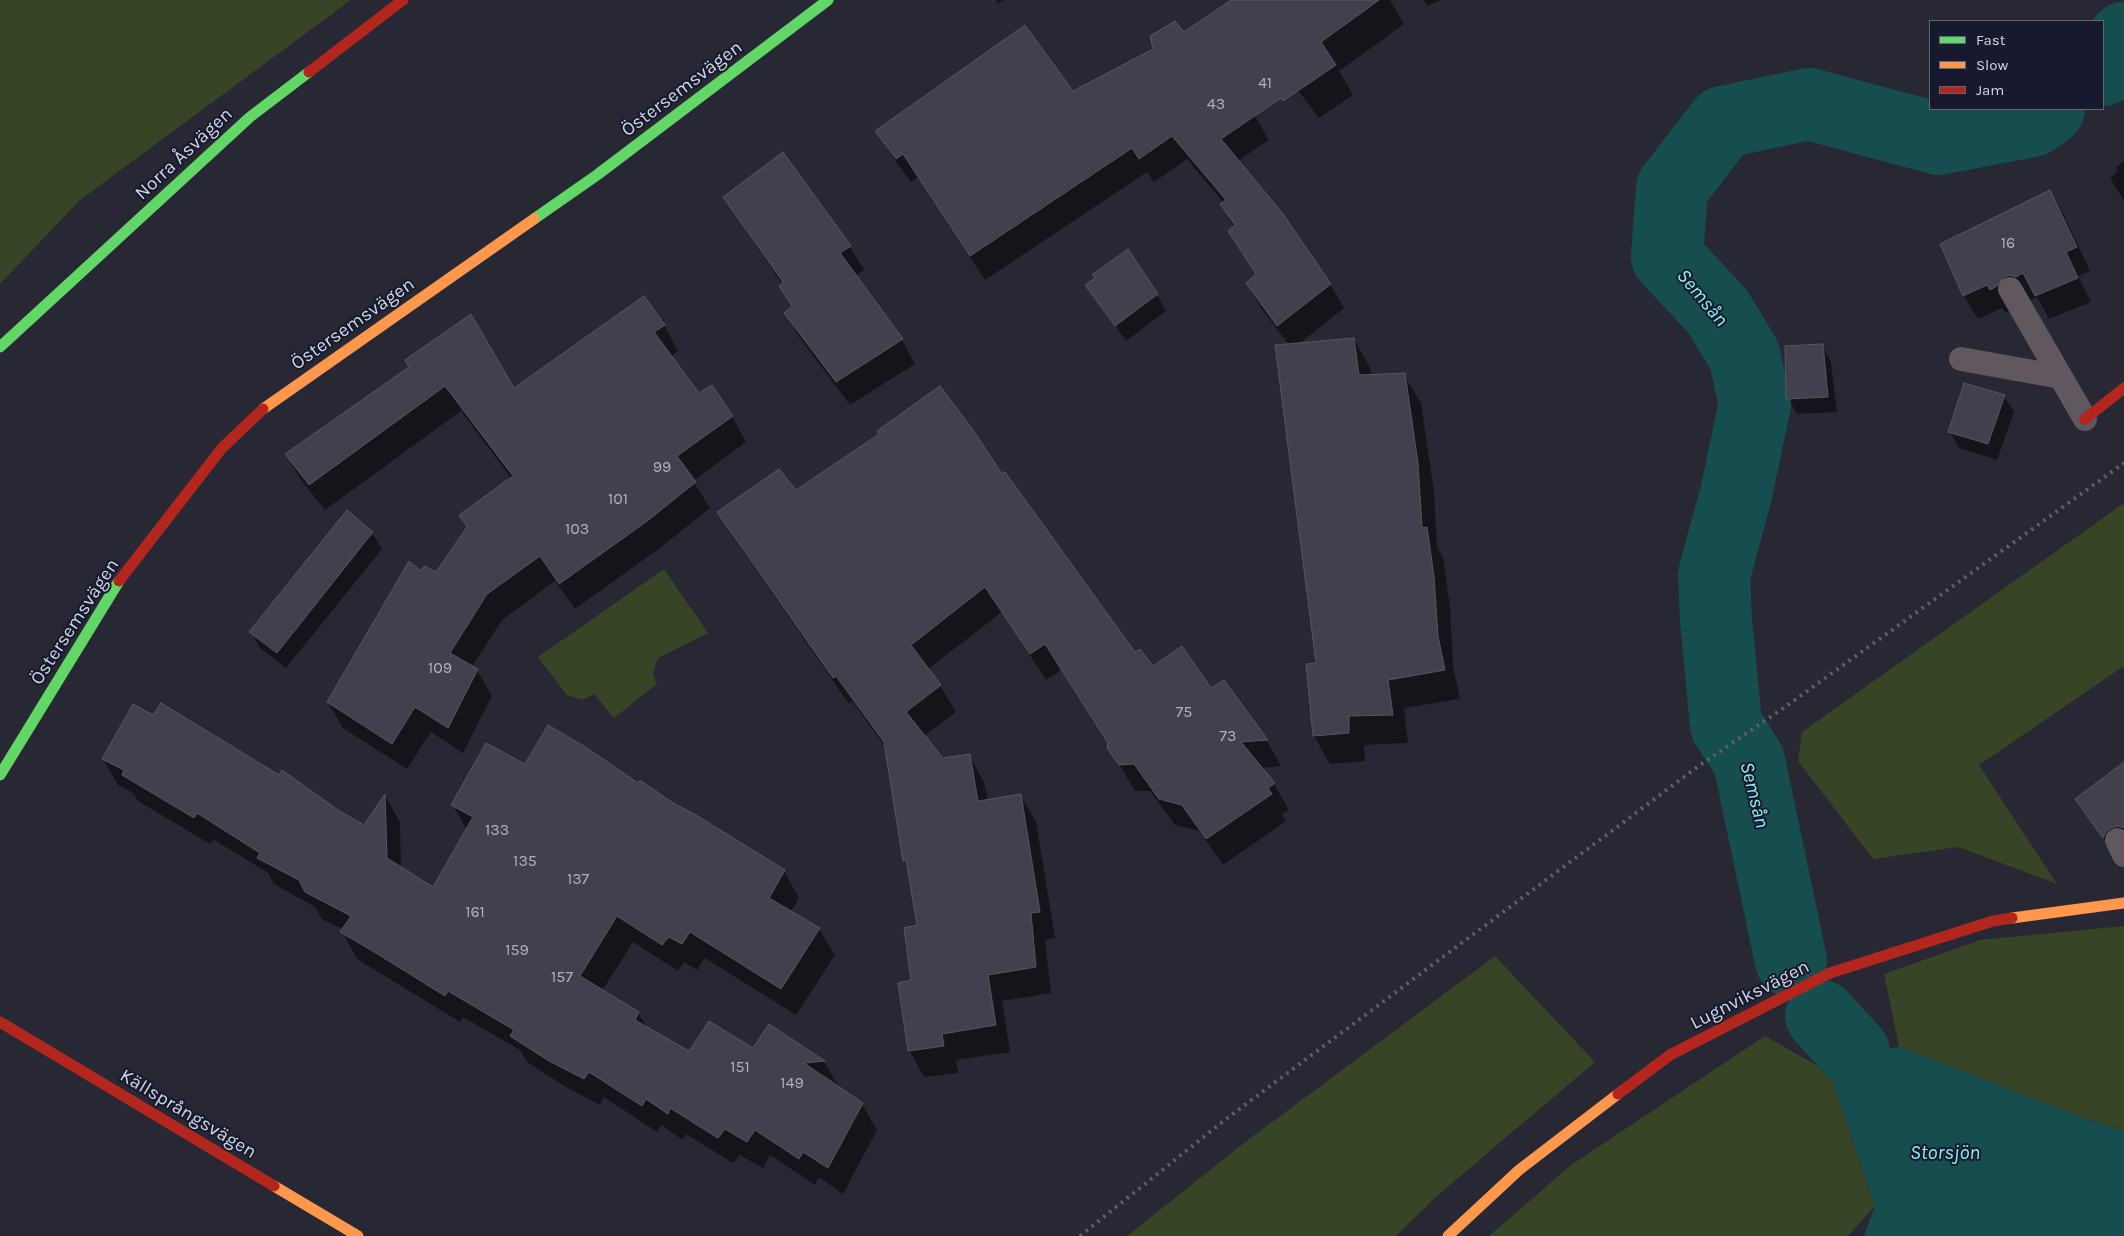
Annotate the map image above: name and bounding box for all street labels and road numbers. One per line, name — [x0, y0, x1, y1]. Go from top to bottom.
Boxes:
street label: Östersemsvägen — [617, 36, 747, 142]
street label: Norra Åsvägen — [131, 103, 237, 205]
street label: Östersemsvägen — [287, 273, 419, 375]
street label: Östersemsvägen — [26, 555, 124, 689]
street label: Lugnviksvägen — [1687, 955, 1813, 1035]
street label: Källsprångsvägen — [116, 1064, 260, 1164]

